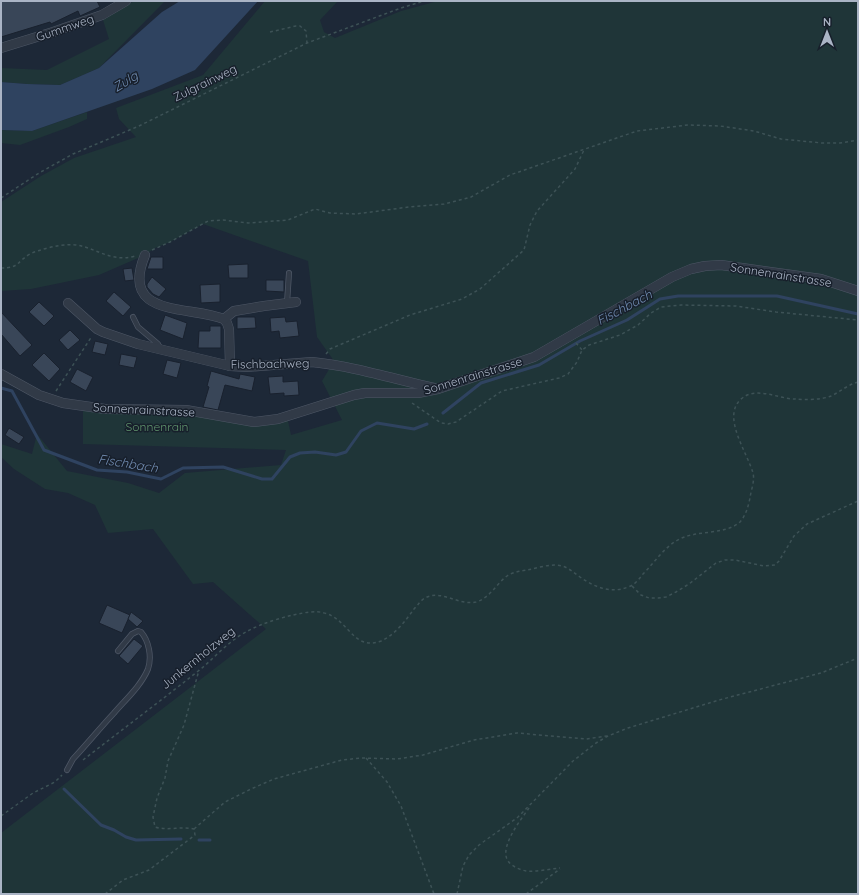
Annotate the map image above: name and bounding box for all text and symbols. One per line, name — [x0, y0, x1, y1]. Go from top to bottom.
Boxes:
street label: Gummweg — [34, 11, 96, 44]
north arrow — [807, 12, 847, 52]
text: N — [823, 15, 831, 29]
street label: Zulgrainweg — [170, 61, 239, 104]
water label: Zulg — [109, 67, 141, 95]
street label: Sonnenrainstrasse — [729, 259, 833, 290]
water label: Fischbach — [594, 286, 655, 328]
street label: Sonnenrainstrasse — [422, 353, 524, 398]
street label: Fischbachweg — [230, 355, 310, 372]
street label: Sonnenrainstrasse — [93, 399, 196, 420]
park label: Sonnenrain — [126, 419, 188, 434]
water label: Fischbach — [97, 450, 160, 476]
street label: Junkernholzweg — [158, 623, 238, 692]

